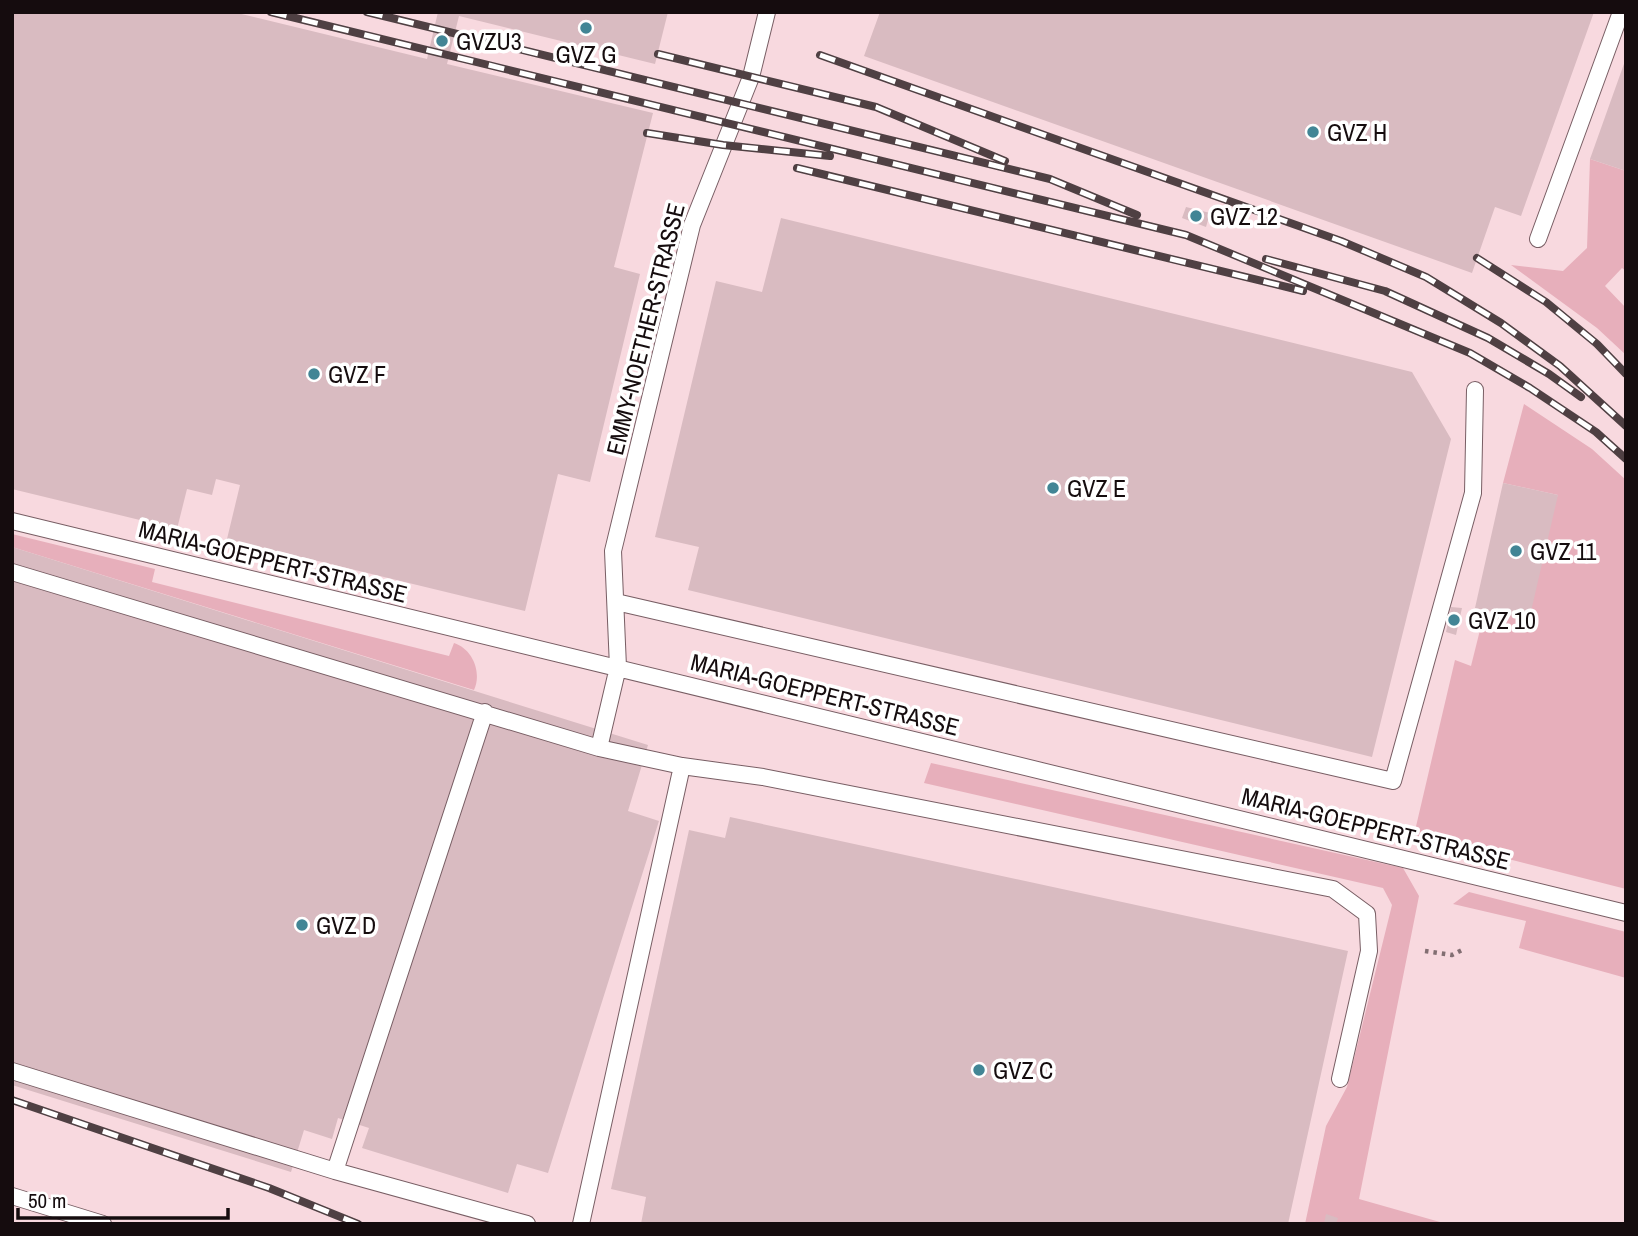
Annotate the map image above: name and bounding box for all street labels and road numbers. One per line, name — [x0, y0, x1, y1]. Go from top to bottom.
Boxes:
street label: EMMY-NOETHER-STRASSE — [598, 200, 692, 458]
street label: MARIA-GOEPPERT-STRASSE — [136, 512, 410, 610]
street label: MARIA-GOEPPERT-STRASSE — [688, 645, 962, 743]
street label: MARIA-GOEPPERT-STRASSE — [1239, 779, 1513, 877]

